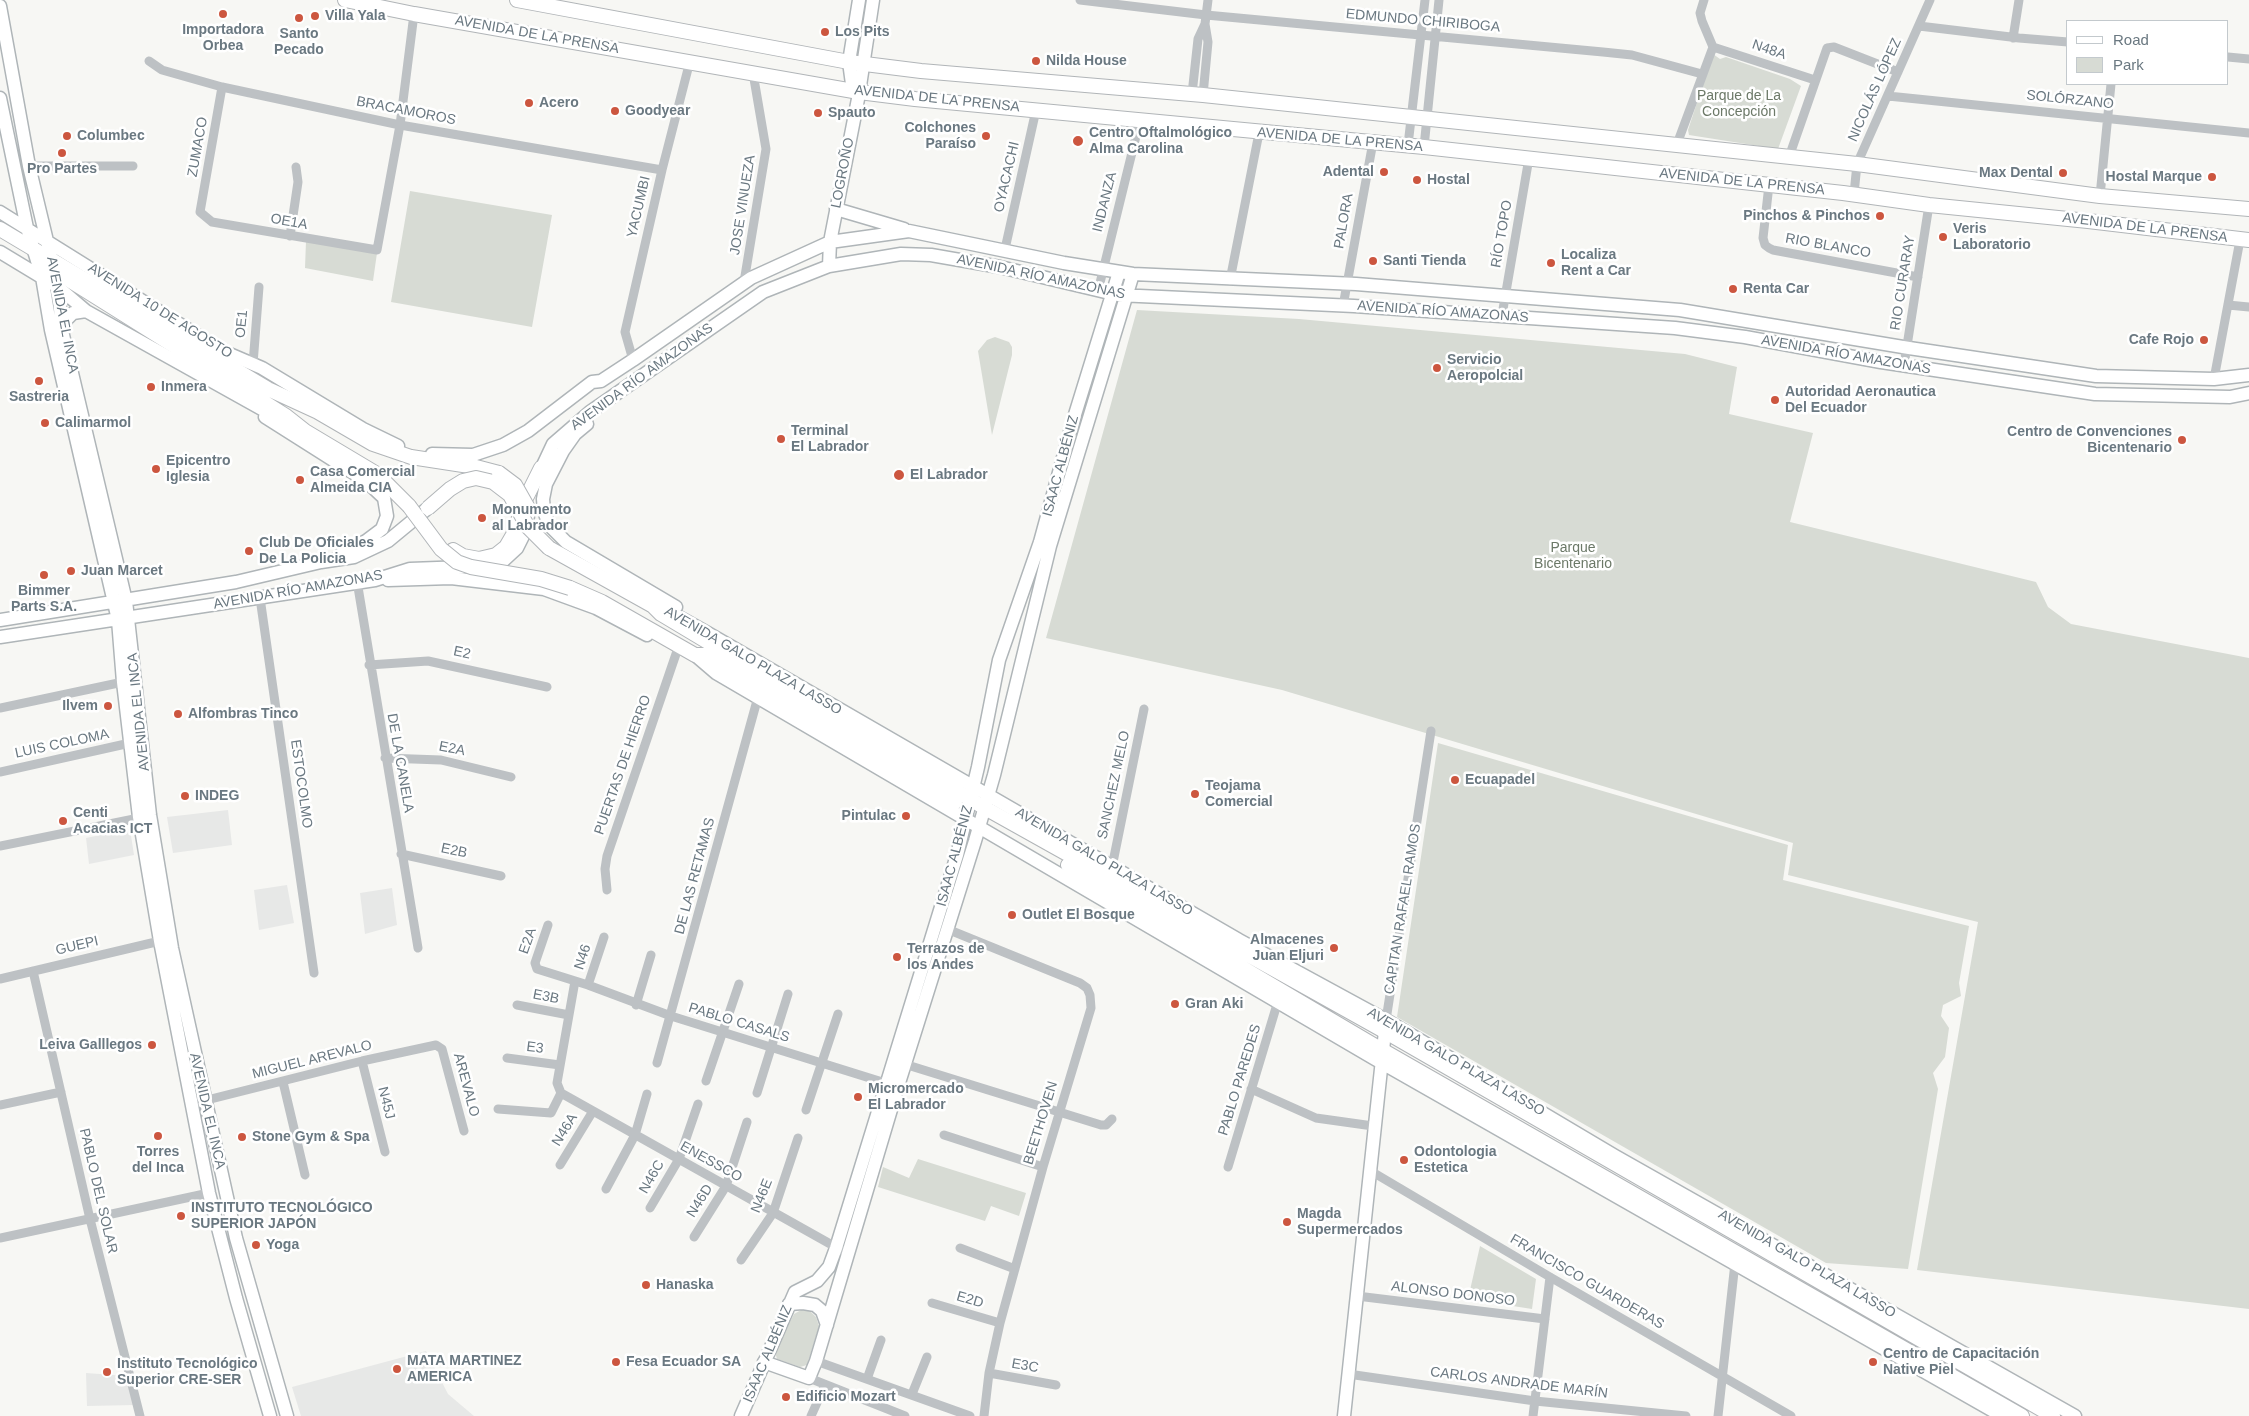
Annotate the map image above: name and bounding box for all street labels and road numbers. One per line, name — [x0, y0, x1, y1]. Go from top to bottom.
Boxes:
street label: EDMUNDO CHIRIBOGA — [1345, 6, 1501, 36]
street label: AVENIDA DE LA PRENSA — [454, 12, 620, 58]
street label: N48A — [1750, 36, 1788, 64]
street label: NICOLÁS LÓPEZ — [1845, 36, 1905, 144]
street label: AVENIDA DE LA PRENSA — [853, 82, 1021, 116]
street label: SOLÓRZANO — [2025, 87, 2115, 113]
street label: BRACAMOROS — [355, 93, 457, 129]
street label: ZUMACO — [184, 116, 212, 178]
street label: AVENIDA DE LA PRENSA — [1256, 124, 1424, 156]
street label: LOGROÑO — [828, 136, 858, 210]
street label: OYACACHI — [991, 140, 1023, 214]
street label: JOSE VINUEZA — [727, 154, 759, 256]
street label: AVENIDA DE LA PRENSA — [1658, 165, 1826, 199]
street label: INDANZA — [1089, 170, 1121, 234]
street label: YACUMBI — [624, 175, 654, 239]
street label: PALORA — [1331, 192, 1357, 250]
street label: RÍO TOPO — [1488, 199, 1516, 269]
street label: OE1A — [269, 210, 309, 234]
street label: AVENIDA DE LA PRENSA — [2061, 210, 2229, 246]
street label: RIO BLANCO — [1784, 230, 1872, 262]
street label: RIO CURARAY — [1887, 234, 1919, 332]
street label: AVENIDA RÍO AMAZONAS — [955, 251, 1127, 303]
street label: AVENIDA EL INCA — [42, 255, 82, 375]
street label: AVENIDA 10 DE AGOSTO — [85, 260, 235, 362]
street label: AVENIDA RÍO AMAZONAS — [1357, 298, 1529, 326]
street label: OE1 — [232, 309, 252, 339]
street label: AVENIDA RÍO AMAZONAS — [568, 320, 716, 434]
street label: AVENIDA RÍO AMAZONAS — [1760, 332, 1932, 378]
street label: ISAAC ALBÉNIZ — [1039, 413, 1083, 519]
street label: AVENIDA RÍO AMAZONAS — [212, 567, 384, 613]
street label: AVENIDA GALO PLAZA LASSO — [661, 603, 845, 719]
street label: E2 — [452, 643, 472, 663]
street label: AVENIDA EL INCA — [124, 652, 154, 772]
street label: PUERTAS DE HIERRO — [591, 693, 655, 837]
street label: DE LA CANELA — [383, 712, 417, 814]
street label: LUIS COLOMA — [13, 726, 111, 762]
street label: SANCHEZ MELO — [1094, 729, 1134, 841]
street label: E2A — [437, 738, 467, 760]
street label: ESTOCOLMO — [286, 739, 316, 829]
street label: ISAAC ALBÉNIZ — [933, 803, 977, 909]
street label: AVENIDA GALO PLAZA LASSO — [1012, 804, 1196, 920]
street label: DE LAS RETAMAS — [671, 816, 719, 936]
street label: CAPITAN RAFAEL RAMOS — [1381, 823, 1425, 995]
street label: E2B — [439, 840, 469, 862]
street label: E2A — [516, 926, 540, 956]
street label: GUEPI — [54, 933, 100, 959]
street label: N46 — [571, 942, 595, 972]
street label: E3B — [531, 986, 561, 1008]
street label: PABLO CASALS — [686, 1000, 792, 1046]
street label: AVENIDA GALO PLAZA LASSO — [1364, 1004, 1548, 1120]
street label: PABLO PAREDES — [1215, 1022, 1265, 1138]
street label: MIGUEL AREVALO — [250, 1037, 374, 1083]
street label: E3 — [525, 1039, 545, 1057]
street label: AVENIDA EL INCA — [185, 1051, 229, 1171]
street label: AREVALO — [449, 1051, 483, 1119]
street label: BEETHOVEN — [1020, 1079, 1062, 1167]
street label: N45J — [374, 1085, 398, 1121]
street label: N46A — [549, 1111, 581, 1149]
street label: PABLO DEL SOLAR — [75, 1127, 121, 1255]
street label: ENESSCO — [677, 1138, 745, 1186]
street label: N46C — [636, 1157, 668, 1197]
street label: N46E — [748, 1177, 776, 1215]
street label: N46D — [683, 1181, 717, 1221]
street label: AVENIDA GALO PLAZA LASSO — [1715, 1206, 1899, 1322]
street label: FRANCISCO GUARDERAS — [1507, 1231, 1667, 1333]
street label: ALONSO DONOSO — [1390, 1278, 1516, 1310]
street label: E2D — [955, 1288, 985, 1312]
street label: ISAAC ALBÉNIZ — [740, 1303, 796, 1405]
street label: E3C — [1010, 1355, 1040, 1377]
street label: CARLOS ANDRADE MARÍN — [1429, 1364, 1609, 1402]

